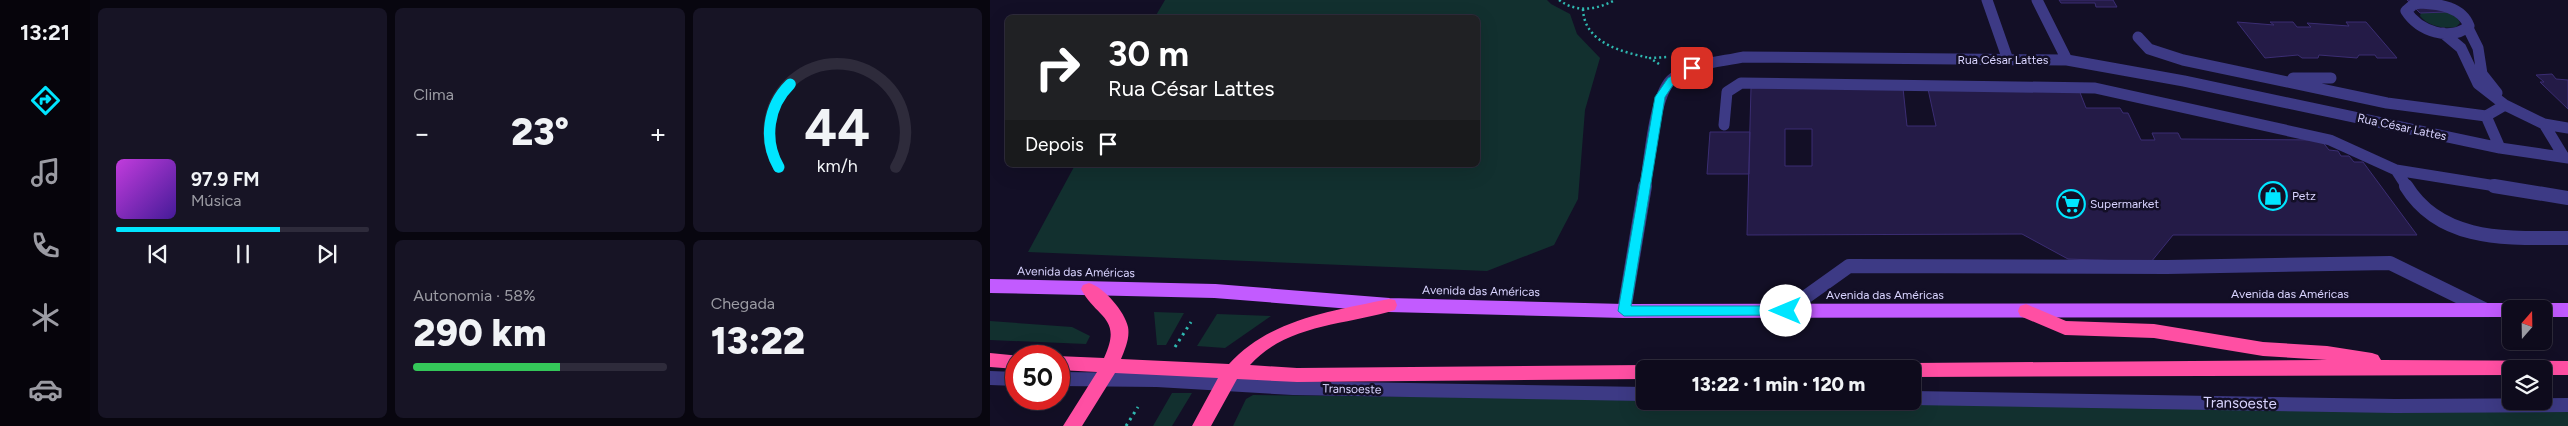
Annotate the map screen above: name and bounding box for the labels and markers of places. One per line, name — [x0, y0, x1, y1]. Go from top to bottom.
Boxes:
pin — [1671, 47, 1713, 89]
shop icon: Petz — [2258, 181, 2288, 211]
supermarket icon: Supermarket — [2056, 189, 2086, 219]
place label: Petz — [2292, 189, 2316, 203]
place label: Supermarket — [2090, 197, 2159, 211]

